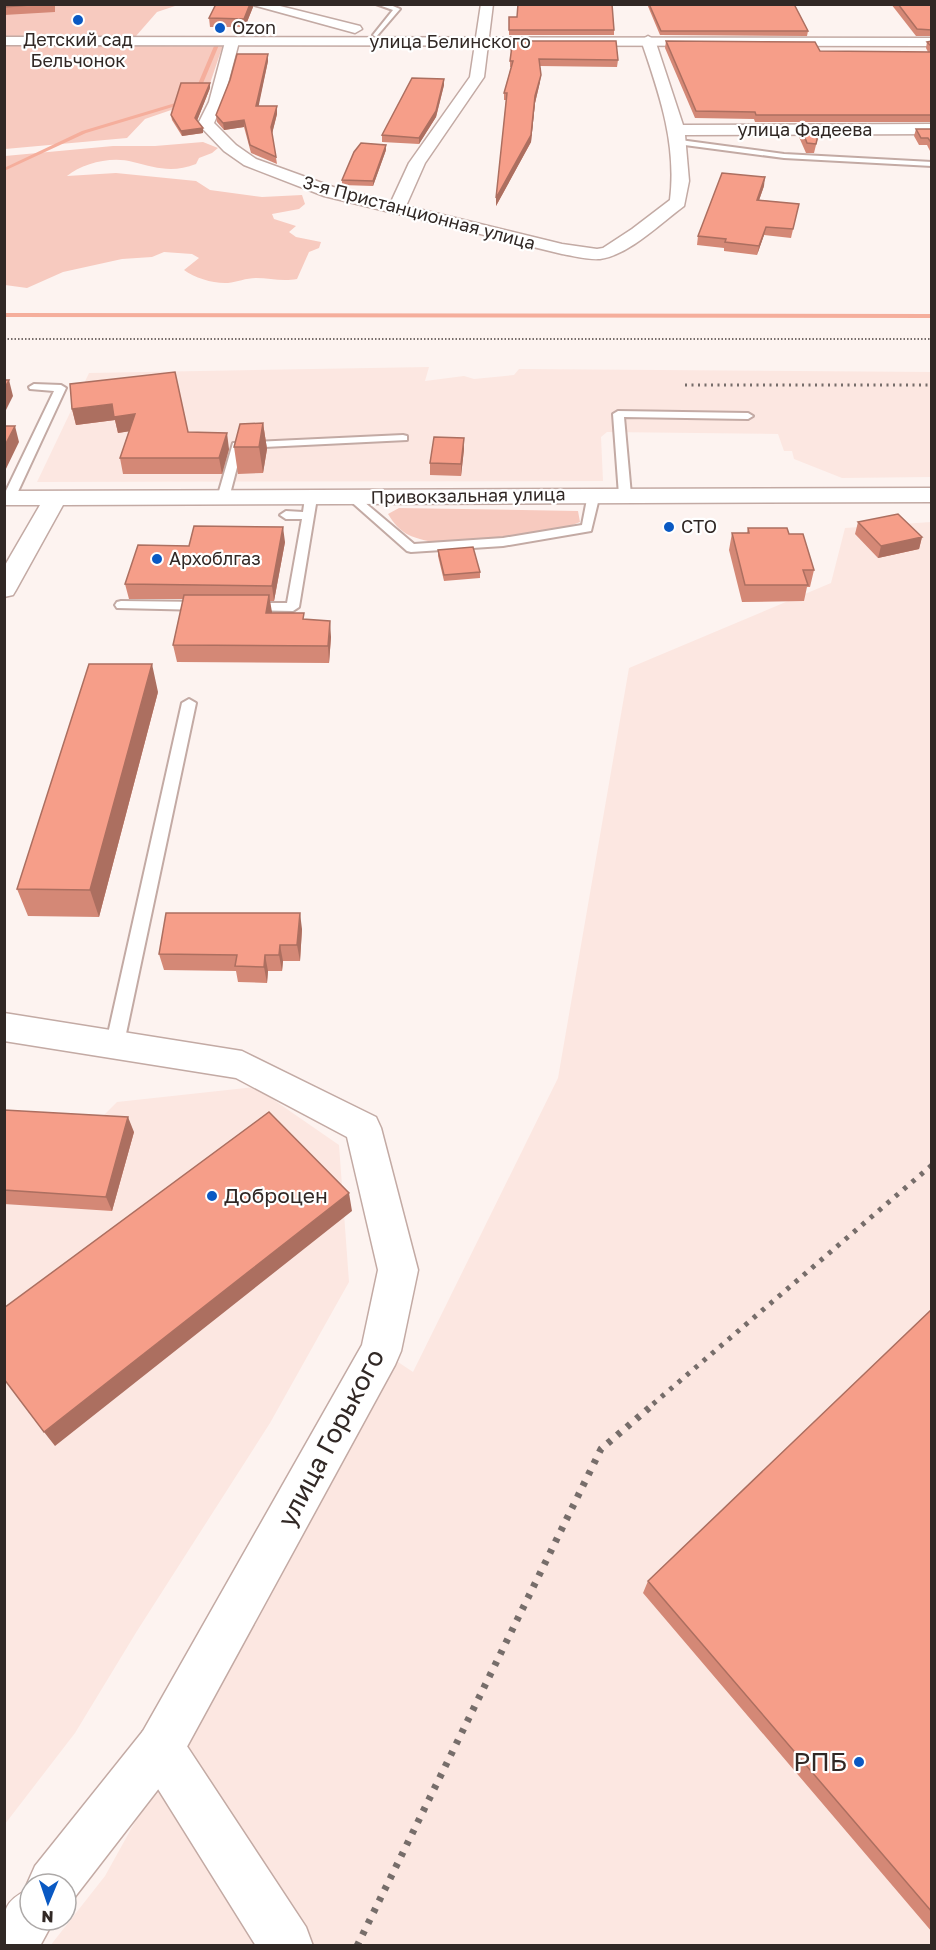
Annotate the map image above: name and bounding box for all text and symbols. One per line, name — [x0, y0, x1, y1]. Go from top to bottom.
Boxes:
marker: Детский сад Бельчонок — [71, 13, 85, 27]
place label: Ozon — [232, 16, 276, 38]
marker: Ozon — [213, 21, 227, 35]
place label: Детский сад Бельчонок — [23, 28, 133, 71]
street label: улица Белинского — [369, 30, 531, 52]
street label: улица Фадеева — [738, 118, 873, 140]
street label: 3-я Пристанционная улица — [301, 170, 538, 254]
street label: Привокзальная улица — [370, 482, 566, 508]
place label: СТО — [681, 515, 717, 537]
marker: СТО — [662, 520, 676, 534]
place label: Архоблгаз — [169, 547, 261, 569]
marker: Архоблгаз — [150, 552, 164, 566]
place label: Доброцен — [224, 1182, 328, 1208]
marker: Доброцен — [205, 1189, 219, 1203]
street label: улица Горького — [271, 1344, 390, 1532]
place label: РПБ — [793, 1746, 847, 1777]
marker: РПБ — [852, 1755, 866, 1769]
north arrow — [18, 1872, 78, 1932]
text: N — [41, 1907, 54, 1927]

